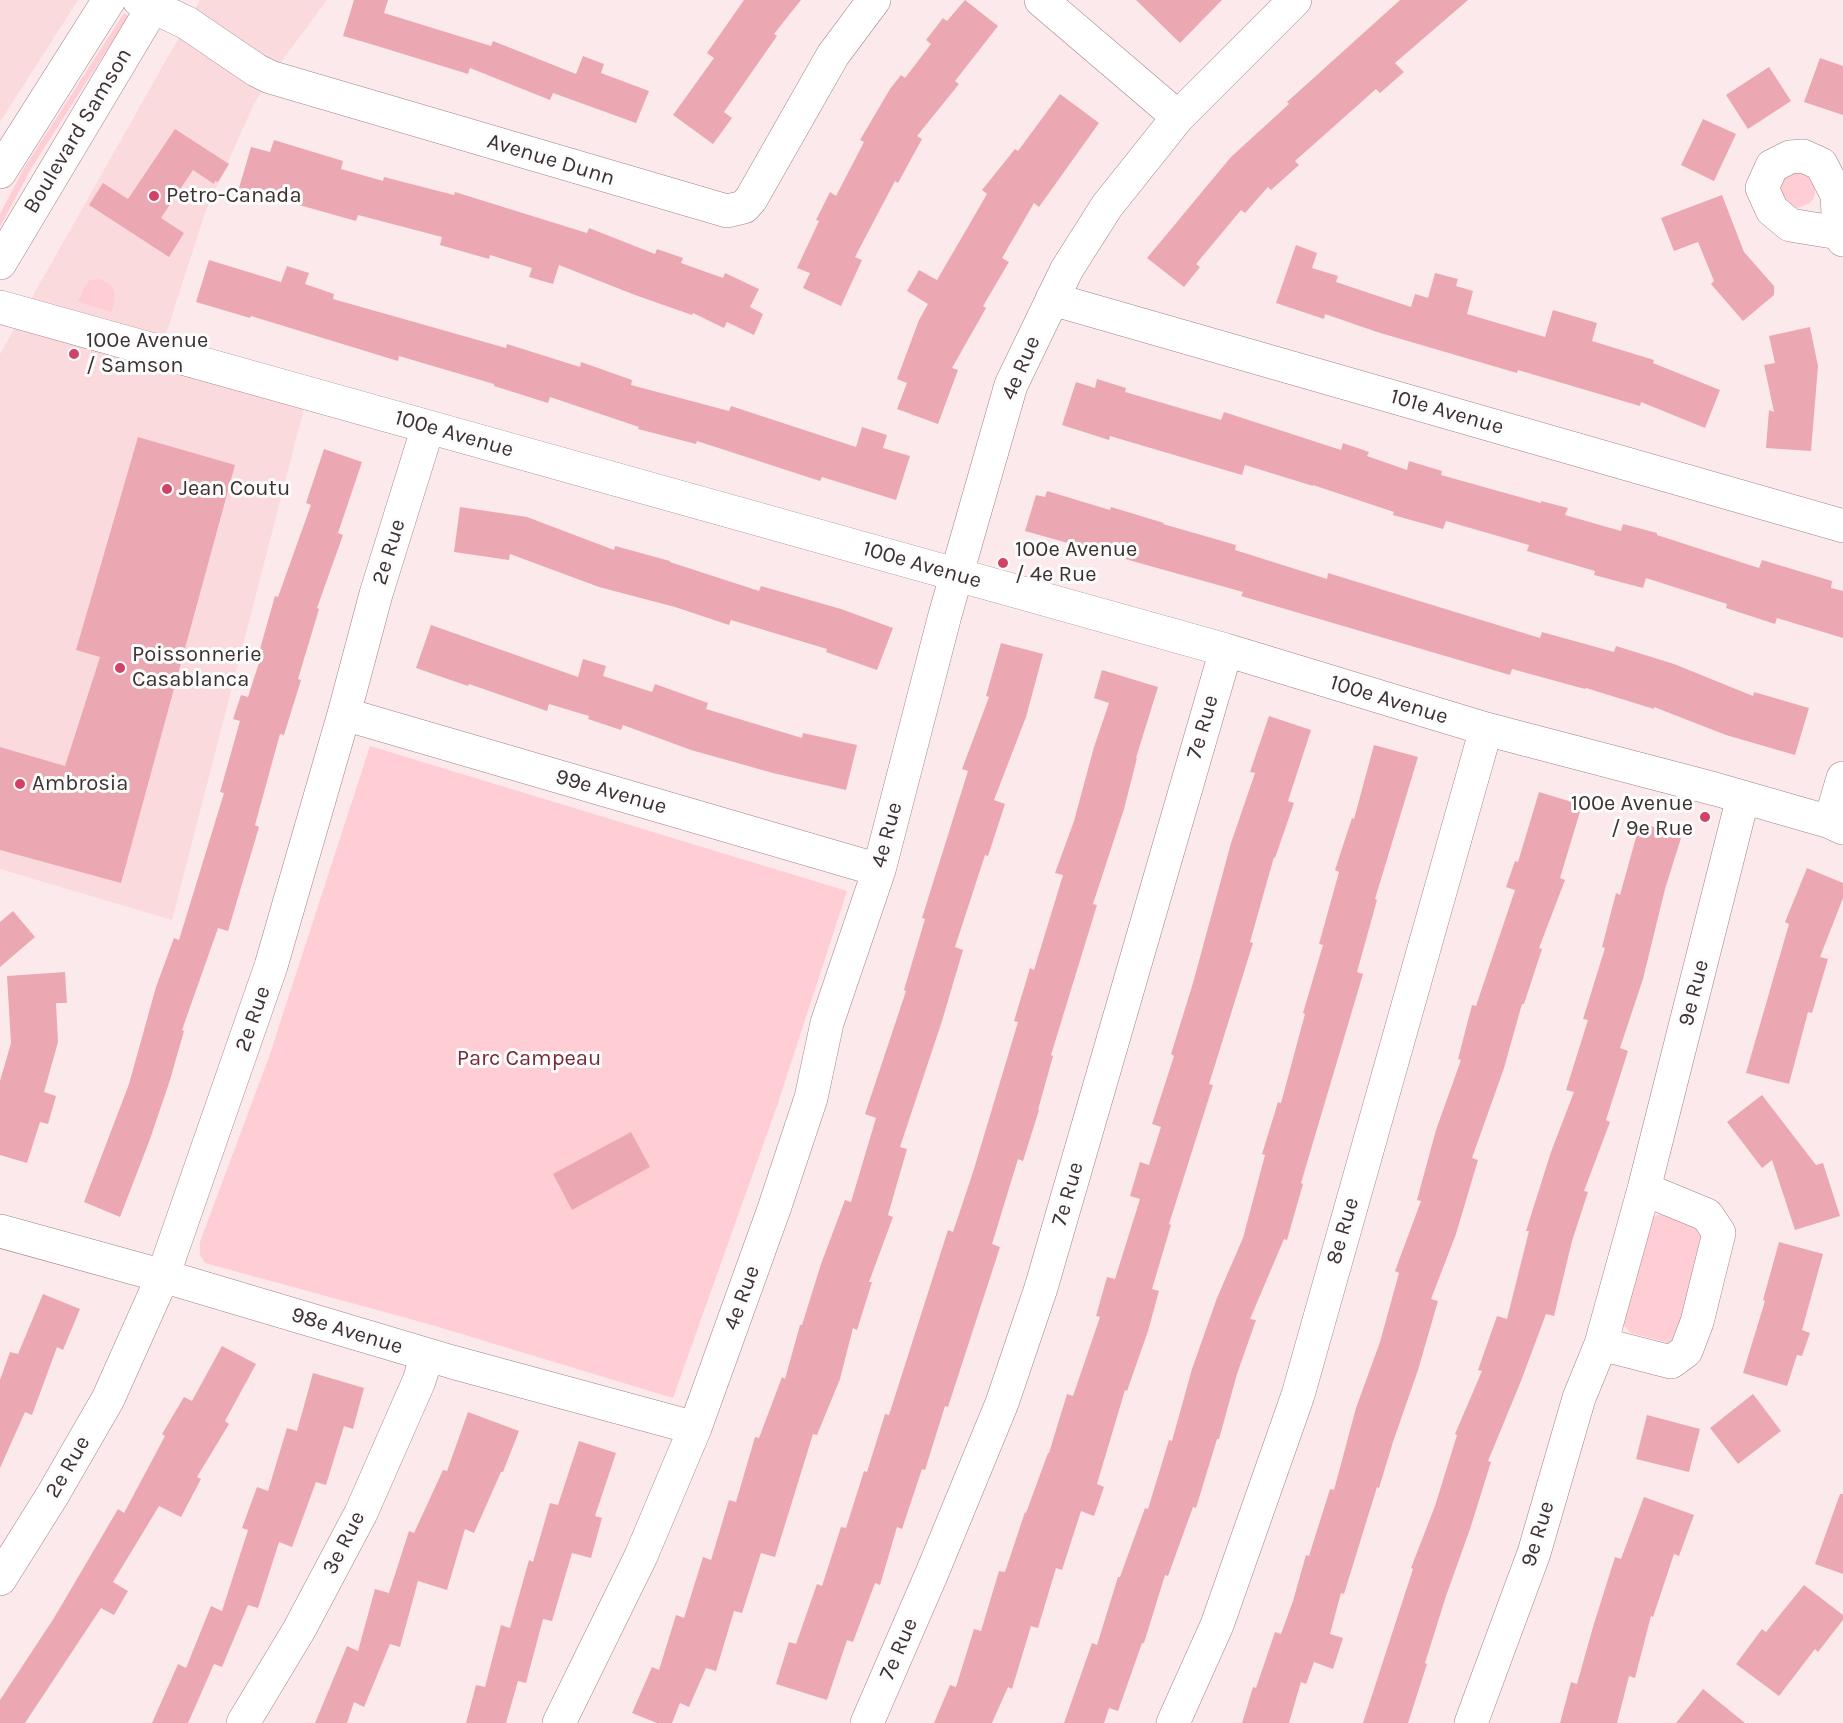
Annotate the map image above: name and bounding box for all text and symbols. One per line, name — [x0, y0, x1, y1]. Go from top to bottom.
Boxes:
street label: Boulevard Samson — [18, 43, 138, 219]
street label: Avenue Dunn — [484, 128, 618, 192]
place label: Petro-Canada — [166, 183, 302, 209]
marker: Petro-Canada — [147, 189, 161, 203]
place label: 100e Avenue / Samson — [86, 328, 208, 380]
street label: 4e Rue — [996, 332, 1046, 404]
marker: 100e Avenue / Samson — [67, 347, 81, 361]
street label: 101e Avenue — [1387, 383, 1507, 441]
street label: 100e Avenue — [392, 404, 516, 464]
place label: Jean Coutu — [179, 476, 290, 502]
marker: Jean Coutu — [160, 482, 174, 496]
street label: 2e Rue — [367, 516, 411, 588]
street label: 100e Avenue — [860, 535, 984, 595]
place label: 100e Avenue / 4e Rue — [1015, 537, 1137, 588]
marker: 100e Avenue / 4e Rue — [996, 556, 1010, 570]
place label: Poissonnerie Casablanca — [132, 642, 262, 694]
marker: Poissonnerie Casablanca — [113, 661, 127, 675]
street label: 100e Avenue — [1327, 669, 1451, 731]
street label: 7e Rue — [1181, 692, 1225, 762]
street label: 99e Avenue — [552, 764, 670, 820]
place label: Ambrosia — [32, 771, 128, 797]
marker: Ambrosia — [13, 777, 27, 791]
place label: 100e Avenue / 9e Rue — [1571, 791, 1693, 842]
street label: 4e Rue — [866, 799, 908, 871]
marker: 100e Avenue / 9e Rue — [1698, 810, 1712, 824]
street label: 9e Rue — [1673, 957, 1715, 1029]
street label: 2e Rue — [230, 983, 276, 1055]
park label: Parc Campeau — [457, 1046, 601, 1072]
street label: 7e Rue — [1046, 1159, 1090, 1229]
street label: 8e Rue — [1321, 1195, 1365, 1267]
street label: 4e Rue — [718, 1262, 766, 1334]
street label: 98e Avenue — [288, 1302, 406, 1360]
street label: 2e Rue — [40, 1431, 96, 1503]
street label: 9e Rue — [1516, 1498, 1560, 1570]
street label: 3e Rue — [317, 1507, 371, 1579]
street label: 7e Rue — [874, 1614, 924, 1684]

